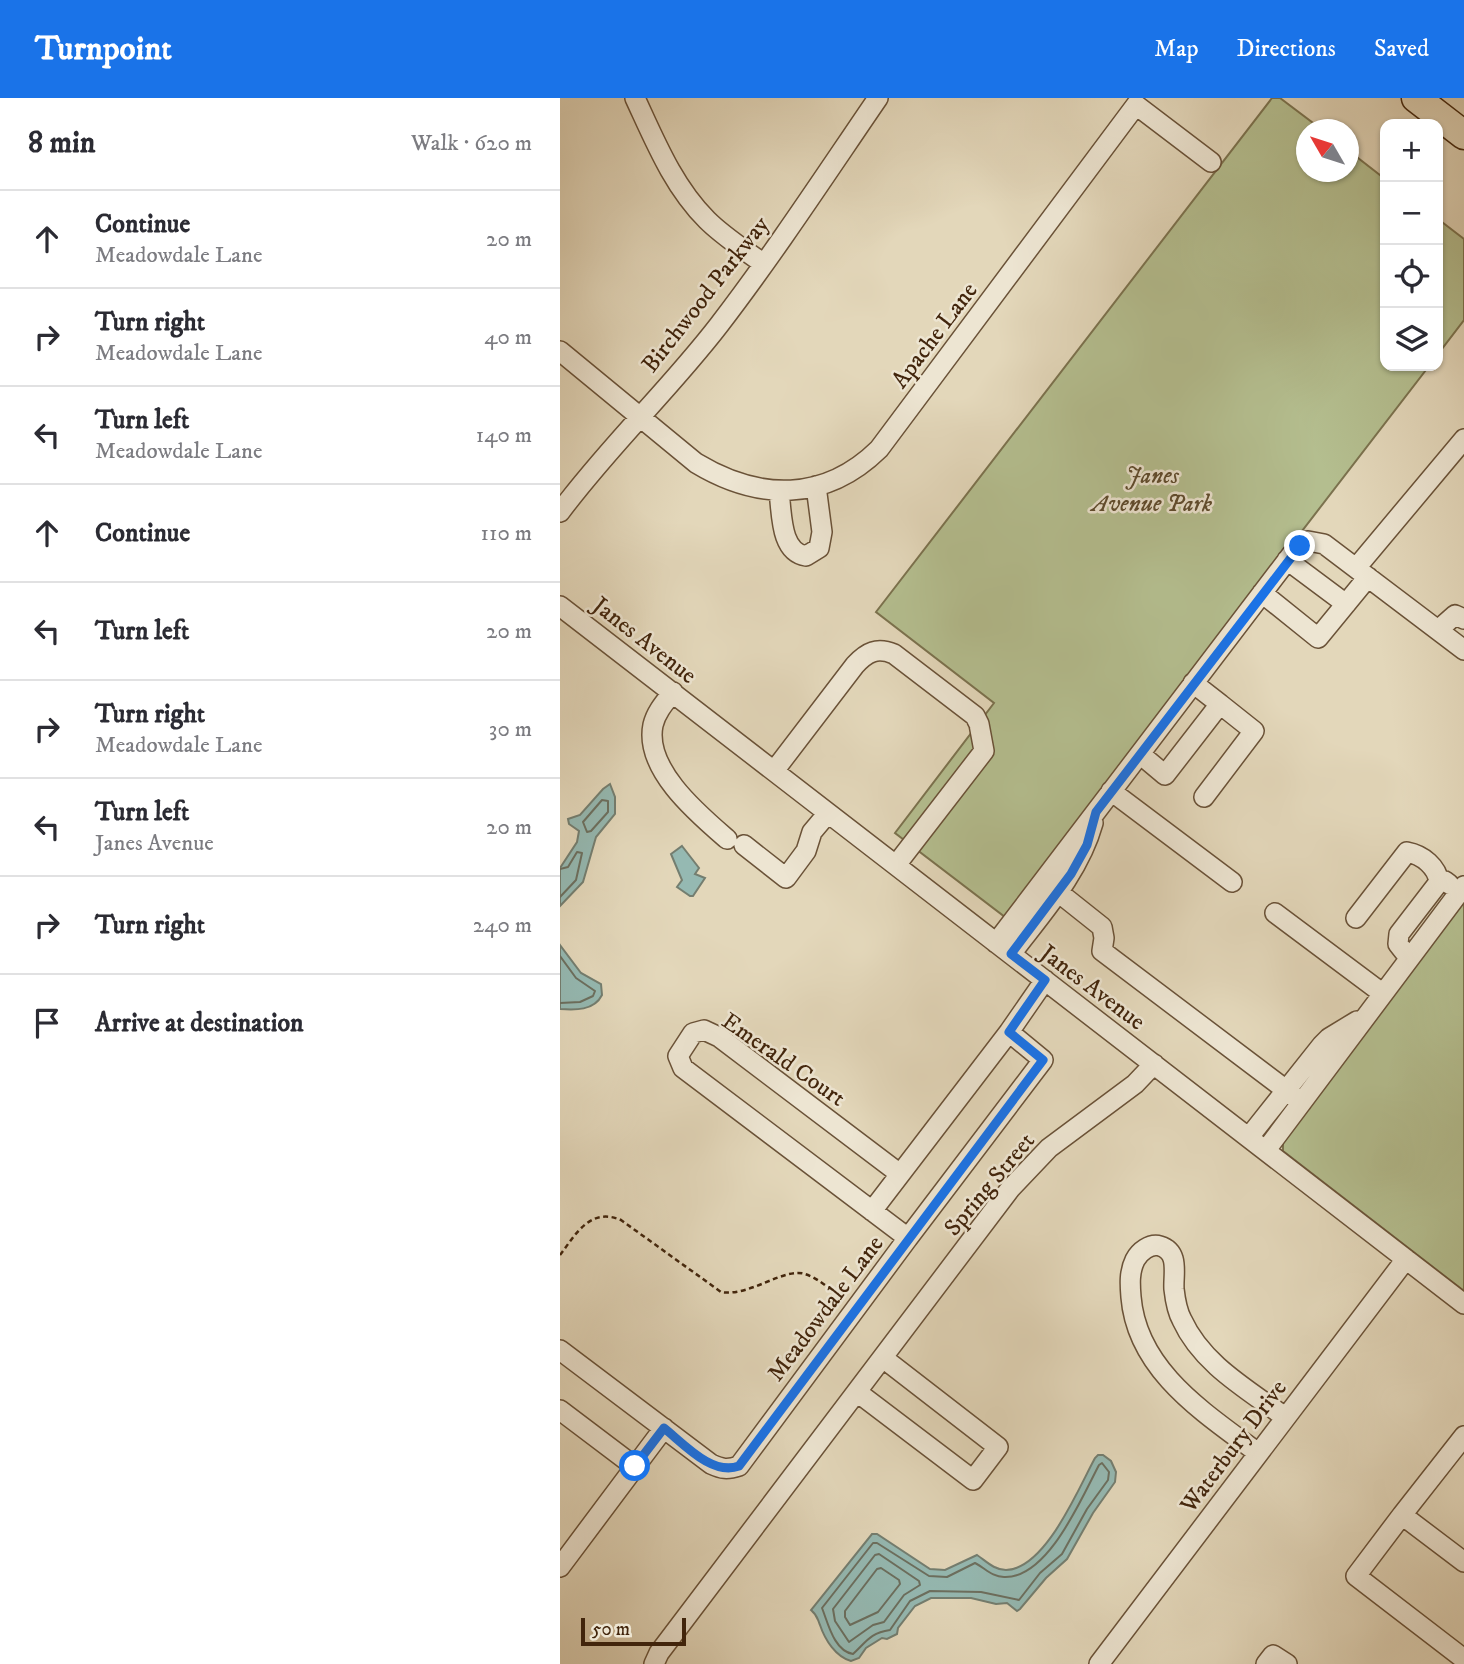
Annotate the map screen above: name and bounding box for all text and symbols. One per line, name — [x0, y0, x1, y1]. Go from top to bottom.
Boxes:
text: Turnpoint — [35, 29, 172, 70]
text: Map — [1154, 34, 1199, 64]
text: Directions — [1237, 34, 1336, 64]
text: Saved — [1374, 34, 1429, 64]
north arrow — [1296, 119, 1359, 182]
map controls — [1380, 119, 1443, 371]
button: + — [1380, 119, 1443, 182]
text: 8 min — [28, 125, 95, 162]
text: Walk · 620 m — [411, 129, 532, 158]
button: − — [1380, 182, 1443, 245]
text: Continue — [95, 208, 190, 241]
street label: Birchwood Parkway — [635, 210, 777, 379]
icon: ahead — [28, 220, 66, 258]
text: 20 m — [486, 225, 532, 254]
text: Meadowdale Lane — [95, 241, 263, 270]
button: locate — [1380, 245, 1443, 308]
street label: Apache Lane — [885, 276, 985, 395]
text: Turn right — [95, 306, 205, 339]
button: layers — [1380, 308, 1443, 371]
icon: right — [28, 318, 66, 356]
text: 40 m — [484, 323, 532, 352]
text: Meadowdale Lane — [95, 339, 263, 368]
text: Turn left — [95, 404, 189, 437]
icon: left — [28, 416, 66, 454]
text: 140 m — [476, 421, 532, 450]
text: Meadowdale Lane — [95, 437, 263, 466]
park label: Janes Avenue Park — [1089, 461, 1212, 519]
icon: ahead — [28, 514, 66, 552]
text: Continue — [95, 517, 190, 550]
text: 110 m — [481, 519, 532, 548]
route end — [1284, 530, 1315, 561]
street label: Janes Avenue — [585, 590, 703, 691]
icon: left — [28, 612, 66, 650]
text: Turn left — [95, 615, 189, 648]
text: 20 m — [486, 617, 532, 646]
text: Turn right — [95, 698, 205, 731]
icon: right — [28, 710, 66, 748]
text: 30 m — [489, 715, 532, 744]
text: Meadowdale Lane — [95, 731, 263, 760]
text: Turn left — [95, 796, 189, 829]
icon: left — [28, 808, 66, 846]
text: 20 m — [486, 813, 532, 842]
text: Janes Avenue — [95, 829, 214, 858]
icon: right — [28, 906, 66, 944]
text: Turn right — [95, 909, 205, 942]
text: 240 m — [473, 911, 532, 940]
street label: Janes Avenue — [1032, 937, 1151, 1037]
icon: arrive — [28, 1004, 66, 1042]
street label: Emerald Court — [716, 1006, 851, 1114]
text: Arrive at destination — [95, 1007, 304, 1040]
street label: Spring Street — [938, 1127, 1042, 1242]
street label: Meadowdale Lane — [761, 1230, 890, 1387]
street label: Waterbury Drive — [1173, 1374, 1294, 1520]
route start — [619, 1450, 650, 1481]
scale bar — [581, 1615, 686, 1647]
text: 50 m — [592, 1618, 630, 1641]

